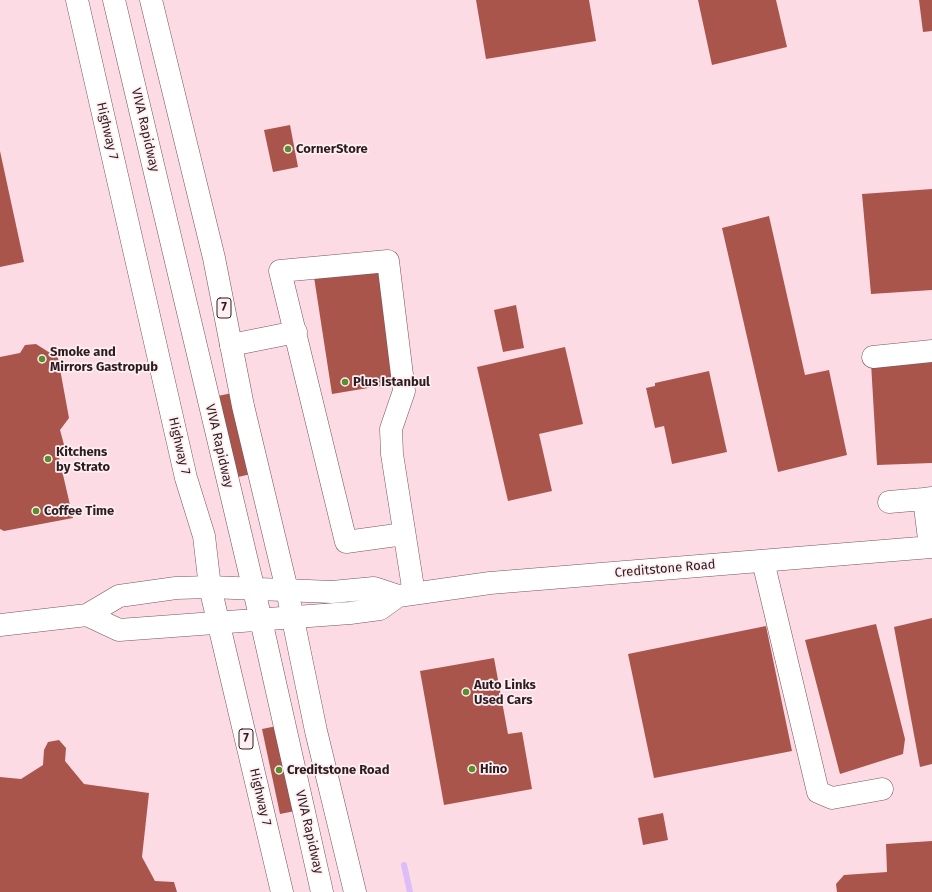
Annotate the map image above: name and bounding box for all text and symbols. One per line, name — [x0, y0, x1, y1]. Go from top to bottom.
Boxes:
street label: VIVA Rapidway — [128, 87, 162, 173]
street label: Highway 7 — [93, 101, 121, 161]
place label: CornerStore — [296, 141, 368, 157]
marker: CornerStore — [283, 144, 293, 154]
road number: 7 — [217, 298, 231, 318]
place label: Smoke and Mirrors Gastropub — [50, 344, 158, 375]
marker: Smoke and Mirrors Gastropub — [37, 354, 47, 364]
place label: Plus Istanbul — [353, 374, 430, 390]
marker: Plus Istanbul — [340, 377, 350, 387]
street label: VIVA Rapidway — [202, 403, 236, 489]
street label: Highway 7 — [165, 416, 193, 476]
place label: Kitchens by Strato — [56, 444, 110, 475]
marker: Kitchens by Strato — [43, 454, 53, 464]
place label: Coffee Time — [44, 503, 114, 519]
marker: Coffee Time — [31, 506, 41, 516]
street label: Creditstone Road — [614, 557, 716, 581]
place label: Auto Links Used Cars — [474, 677, 536, 708]
marker: Auto Links Used Cars — [461, 687, 471, 697]
road number: 7 — [239, 729, 253, 749]
place label: Hino — [480, 761, 507, 777]
place label: Creditstone Road — [287, 762, 389, 778]
marker: Hino — [467, 764, 477, 774]
marker: Creditstone Road — [274, 765, 284, 775]
street label: Highway 7 — [246, 767, 274, 827]
street label: VIVA Rapidway — [292, 789, 326, 875]

